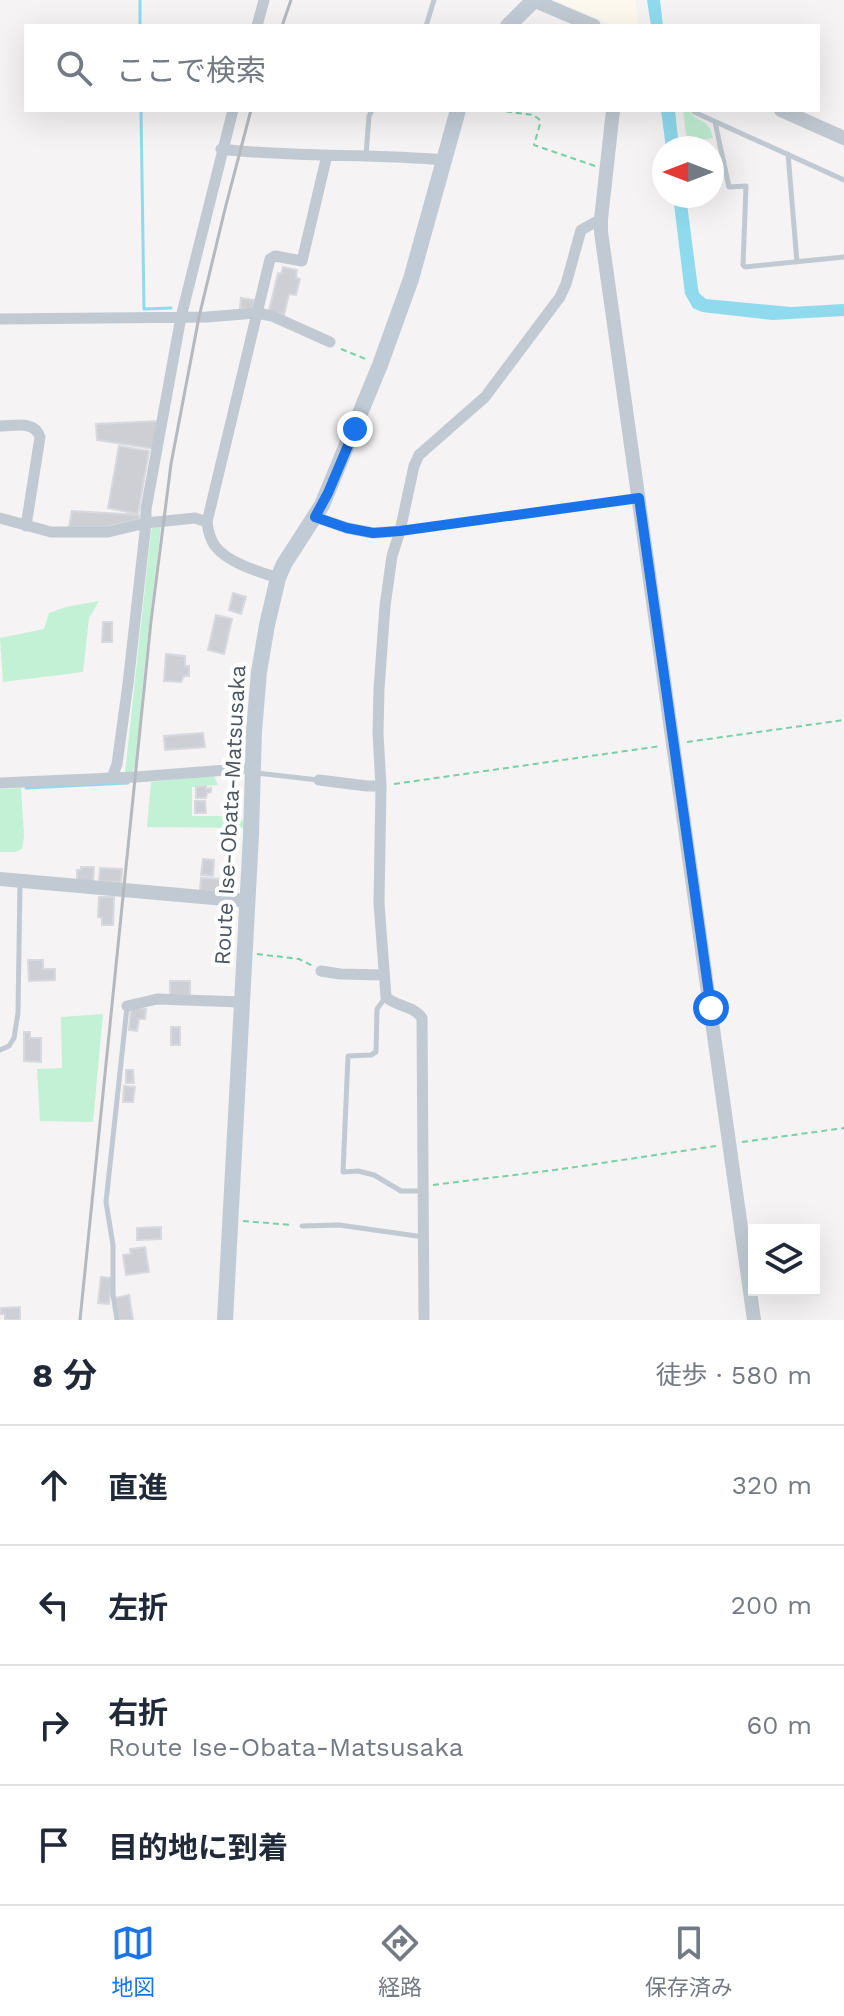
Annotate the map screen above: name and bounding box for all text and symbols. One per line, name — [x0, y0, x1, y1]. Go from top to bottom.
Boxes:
search box — [24, 24, 820, 112]
icon: search — [52, 46, 96, 90]
text: ここで検索 — [116, 53, 266, 88]
north arrow — [652, 136, 724, 208]
route end — [337, 411, 373, 447]
street label: Route Ise-Obata-Matsusaka — [210, 664, 250, 966]
route start — [693, 990, 729, 1026]
map controls — [748, 1224, 820, 1296]
button: layers — [748, 1224, 820, 1296]
text: 8 分 — [32, 1355, 97, 1395]
text: 徒歩 · 580 m — [655, 1360, 812, 1390]
icon: ahead — [32, 1463, 76, 1507]
text: 直進 — [108, 1470, 168, 1505]
text: 320 m — [732, 1470, 812, 1500]
icon: left — [32, 1583, 76, 1627]
text: 左折 — [108, 1590, 168, 1625]
text: 200 m — [731, 1590, 812, 1620]
text: 右折 — [108, 1695, 168, 1730]
icon: right — [32, 1703, 76, 1747]
text: 60 m — [746, 1710, 812, 1740]
text: Route Ise-Obata-Matsusaka — [108, 1732, 463, 1762]
icon: arrive — [32, 1823, 76, 1867]
text: 目的地に到着 — [108, 1830, 288, 1865]
tab: 地図 — [111, 1921, 155, 2001]
tab: 経路 — [378, 1921, 422, 2001]
tab: 保存済み — [645, 1921, 733, 2001]

